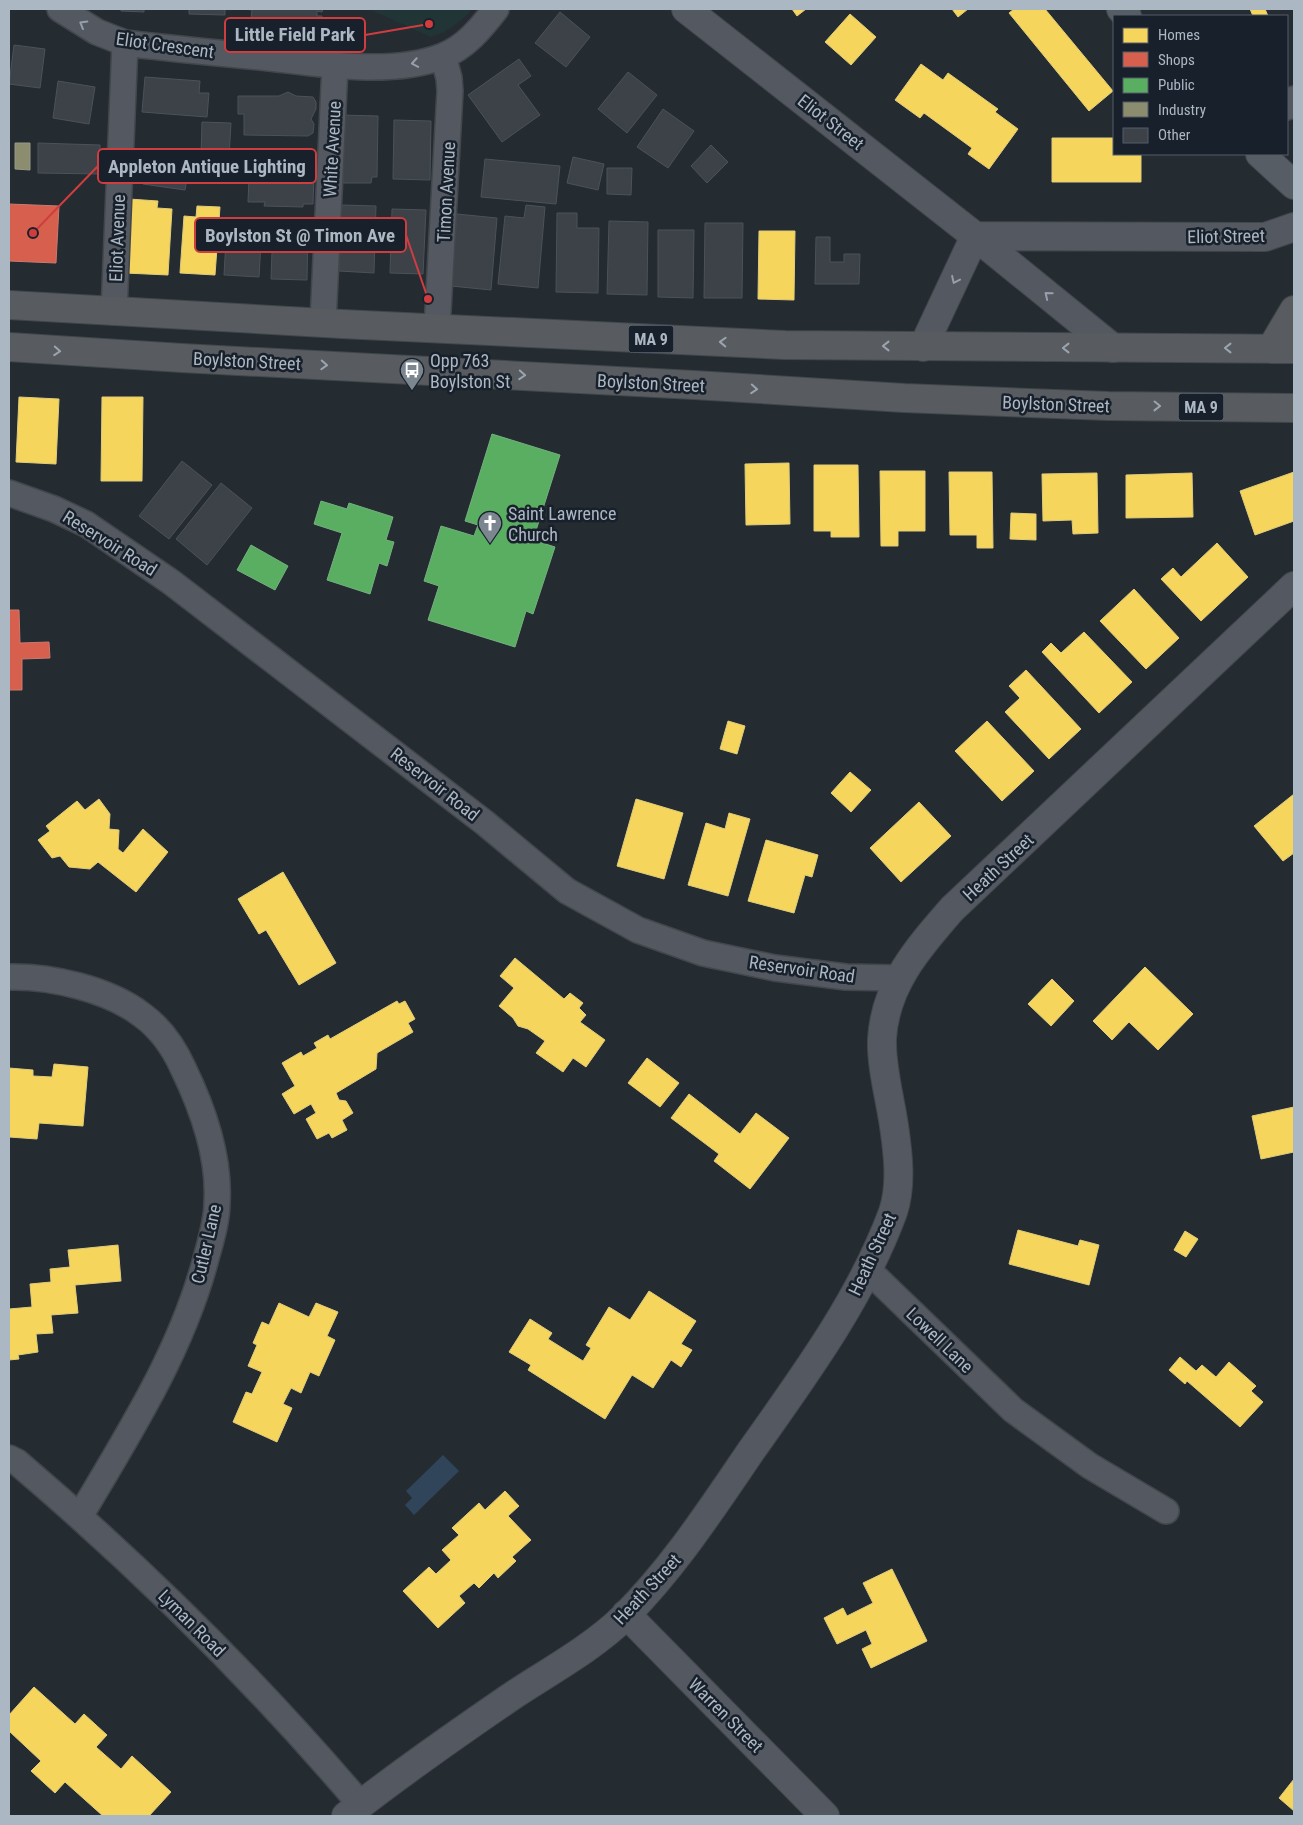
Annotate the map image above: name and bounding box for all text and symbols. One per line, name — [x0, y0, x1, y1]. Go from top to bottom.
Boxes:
legend — [1113, 15, 1288, 155]
callout: Little Field Park — [225, 18, 365, 52]
one-way arrow — [79, 20, 88, 30]
text: Little Field Park — [235, 23, 356, 46]
text: Homes — [1158, 26, 1200, 44]
street label: Eliot Crescent — [115, 28, 215, 62]
text: Shops — [1158, 51, 1195, 69]
one-way arrow — [410, 57, 419, 67]
text: Public — [1158, 76, 1195, 94]
street label: Eliot Street — [794, 90, 868, 154]
street label: White Avenue — [319, 100, 345, 198]
text: Industry — [1158, 101, 1206, 119]
text: Other — [1158, 126, 1191, 144]
street label: Timon Avenue — [433, 141, 459, 243]
callout: Appleton Antique Lighting — [98, 149, 316, 183]
text: Appleton Antique Lighting — [108, 155, 306, 178]
street label: Eliot Avenue — [105, 194, 129, 282]
callout: Boylston St @ Timon Ave — [195, 218, 406, 252]
text: Boylston St @ Timon Ave — [205, 224, 395, 247]
street label: Eliot Street — [1187, 225, 1265, 247]
one-way arrow — [950, 275, 961, 284]
one-way arrow — [1045, 292, 1054, 300]
road number: MA 9 — [628, 326, 674, 352]
one-way arrow — [719, 337, 727, 348]
one-way arrow — [881, 341, 889, 352]
one-way arrow — [1061, 343, 1069, 353]
one-way arrow — [1224, 343, 1232, 353]
one-way arrow — [54, 345, 62, 356]
street label: Boylston Street — [193, 348, 301, 374]
place label: Opp 763 Boylston St — [430, 350, 510, 392]
bus stop icon: Opp 763 Boylston St — [399, 357, 425, 391]
one-way arrow — [321, 360, 329, 370]
one-way arrow — [518, 370, 526, 381]
street label: Boylston Street — [597, 370, 705, 396]
one-way arrow — [750, 384, 758, 395]
street label: Boylston Street — [1002, 392, 1110, 416]
road number: MA 9 — [1178, 394, 1224, 421]
one-way arrow — [1154, 401, 1161, 411]
place label: Saint Lawrence Church — [508, 503, 616, 545]
street label: Reservoir Road — [59, 506, 161, 580]
church icon: Saint Lawrence Church — [477, 510, 503, 544]
street label: Reservoir Road — [386, 743, 484, 825]
street label: Heath Street — [958, 829, 1038, 905]
street label: Reservoir Road — [748, 951, 856, 987]
street label: Cutler Lane — [187, 1202, 225, 1286]
street label: Heath Street — [844, 1209, 900, 1299]
street label: Lowell Lane — [902, 1303, 978, 1377]
street label: Heath Street — [609, 1549, 685, 1629]
street label: Lyman Road — [154, 1585, 230, 1661]
street label: Warren Street — [685, 1674, 767, 1756]

